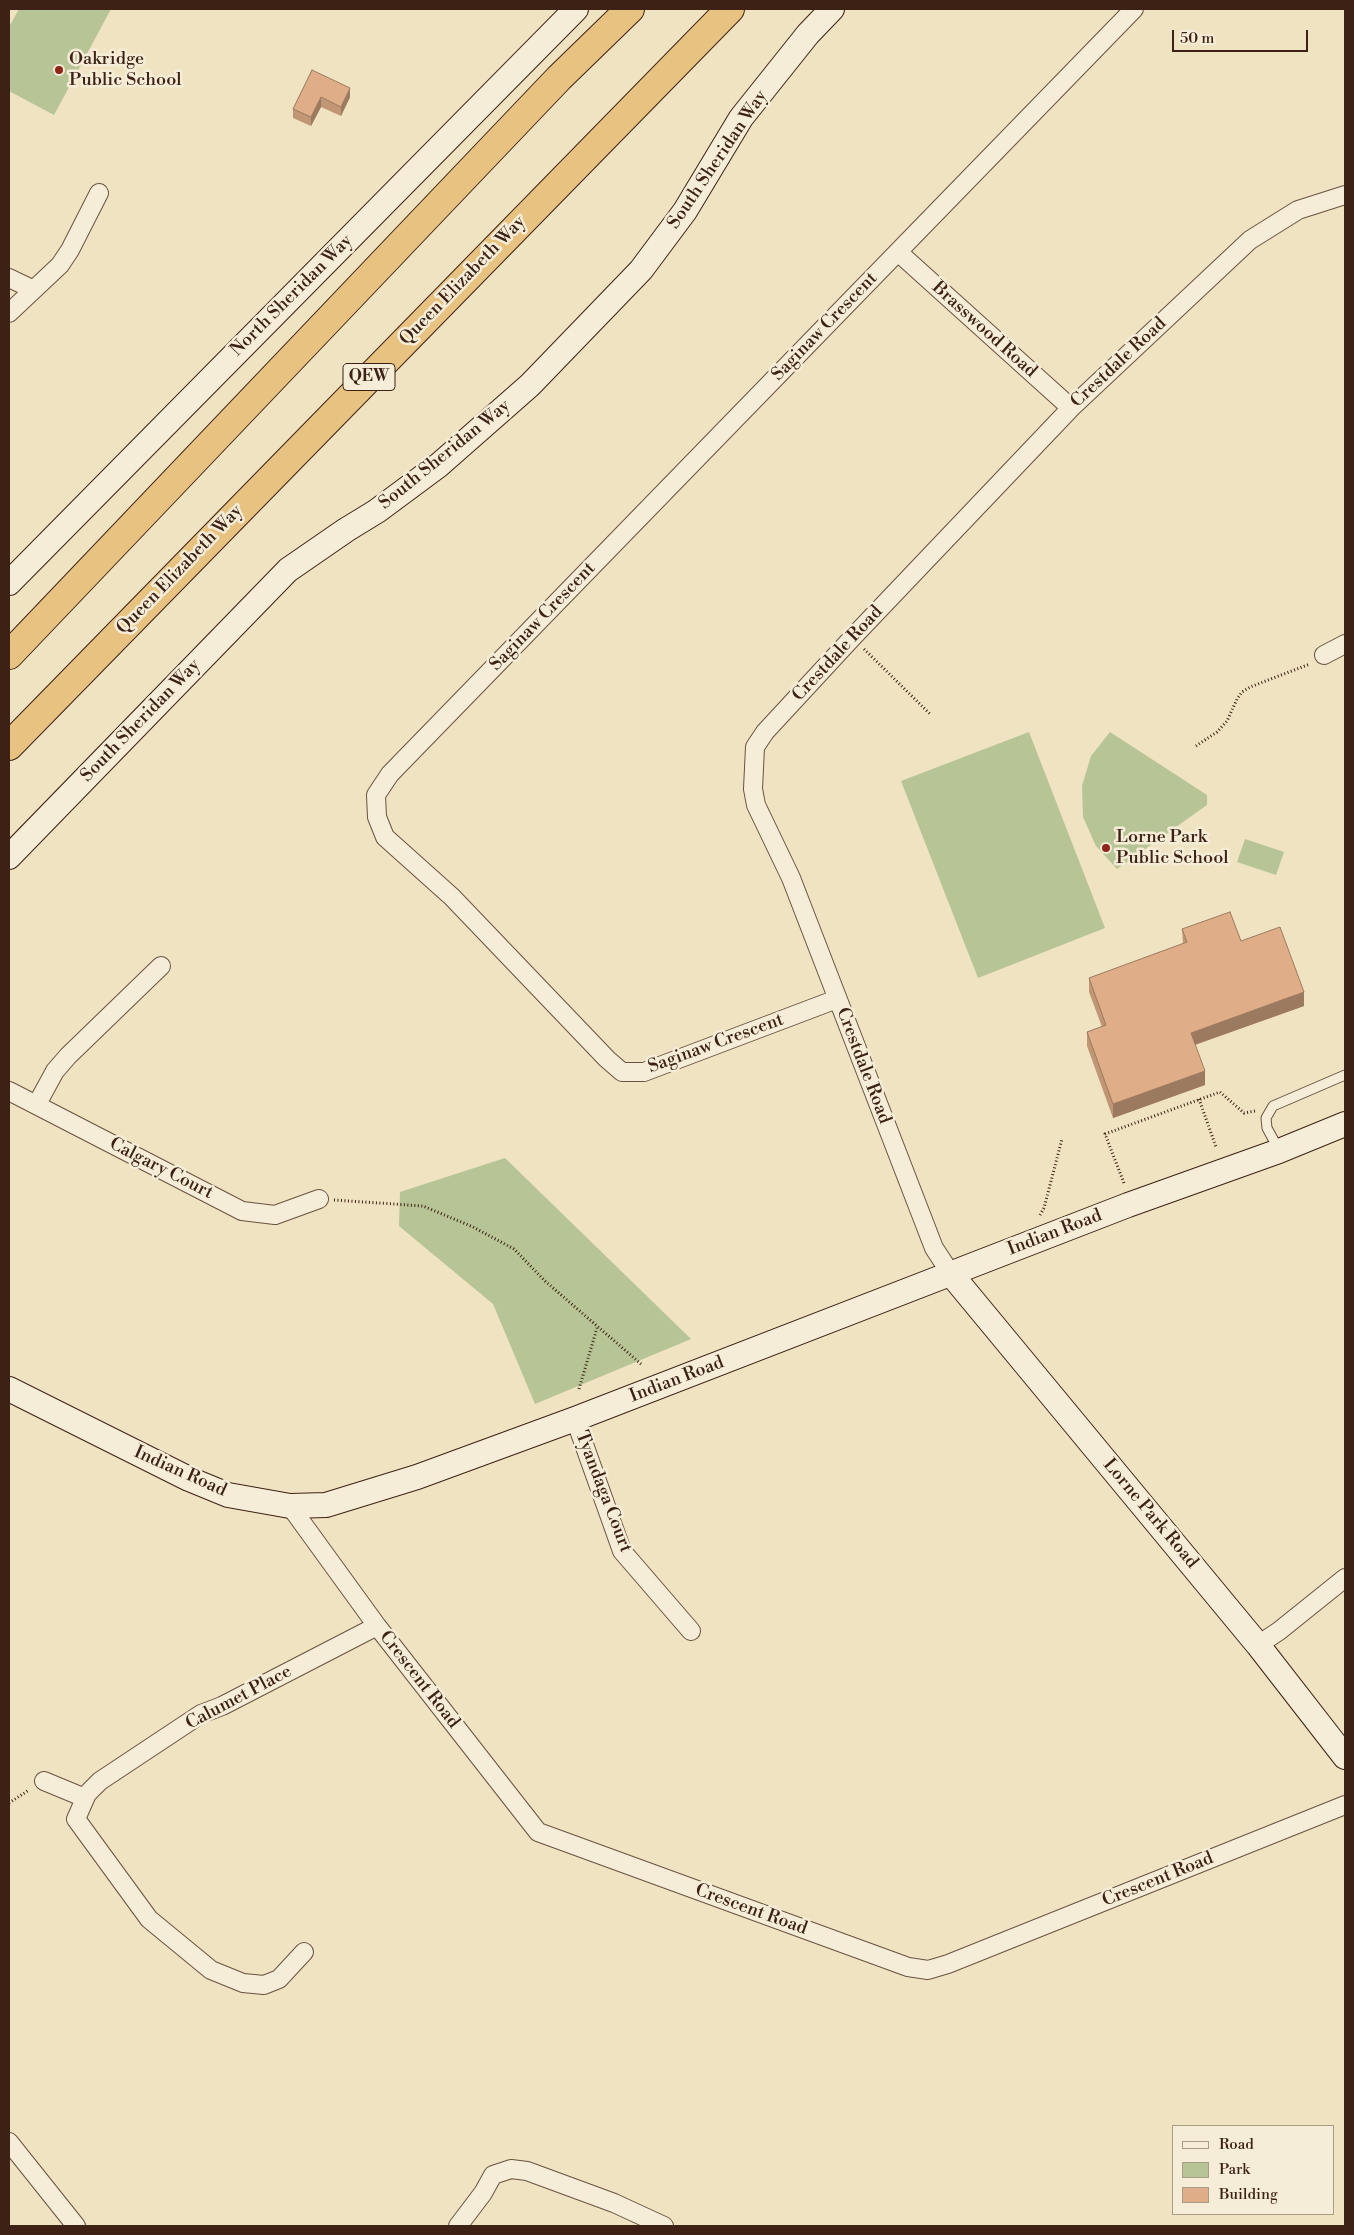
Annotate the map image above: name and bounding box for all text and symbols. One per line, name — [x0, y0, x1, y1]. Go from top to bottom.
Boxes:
scale bar — [1174, 20, 1310, 52]
text: 50 m — [1180, 29, 1214, 48]
place label: Oakridge Public School — [69, 49, 182, 92]
marker: Oakridge Public School — [53, 64, 65, 76]
street label: South Sheridan Way — [664, 87, 772, 233]
street label: Queen Elizabeth Way — [396, 212, 530, 350]
street label: North Sheridan Way — [227, 231, 357, 361]
street label: Saginaw Crescent — [768, 268, 882, 386]
street label: Brasswood Road — [927, 277, 1041, 383]
street label: Crestdale Road — [1067, 313, 1171, 413]
road number: QEW — [343, 364, 395, 391]
street label: South Sheridan Way — [375, 395, 515, 515]
street label: Queen Elizabeth Way — [113, 501, 247, 639]
street label: Saginaw Crescent — [486, 558, 600, 676]
street label: Crestdale Road — [788, 602, 888, 706]
street label: South Sheridan Way — [77, 655, 205, 787]
place label: Lorne Park Public School — [1116, 827, 1229, 870]
marker: Lorne Park Public School — [1100, 842, 1112, 854]
street label: Crestdale Road — [831, 1005, 895, 1127]
street label: Saginaw Crescent — [645, 1009, 787, 1079]
street label: Calgary Court — [106, 1134, 216, 1204]
street label: Indian Road — [1005, 1205, 1105, 1261]
street label: Indian Road — [627, 1352, 727, 1408]
street label: Tyandaga Court — [570, 1428, 636, 1556]
street label: Indian Road — [130, 1442, 230, 1502]
street label: Lorne Park Road — [1098, 1455, 1202, 1573]
street label: Crescent Road — [374, 1627, 464, 1733]
street label: Calumet Place — [182, 1661, 296, 1735]
street label: Crescent Road — [1099, 1848, 1217, 1912]
street label: Crescent Road — [692, 1880, 810, 1940]
legend — [1172, 2125, 1334, 2215]
text: Road — [1219, 2135, 1254, 2154]
text: Park — [1219, 2160, 1250, 2179]
text: Building — [1219, 2185, 1278, 2204]

